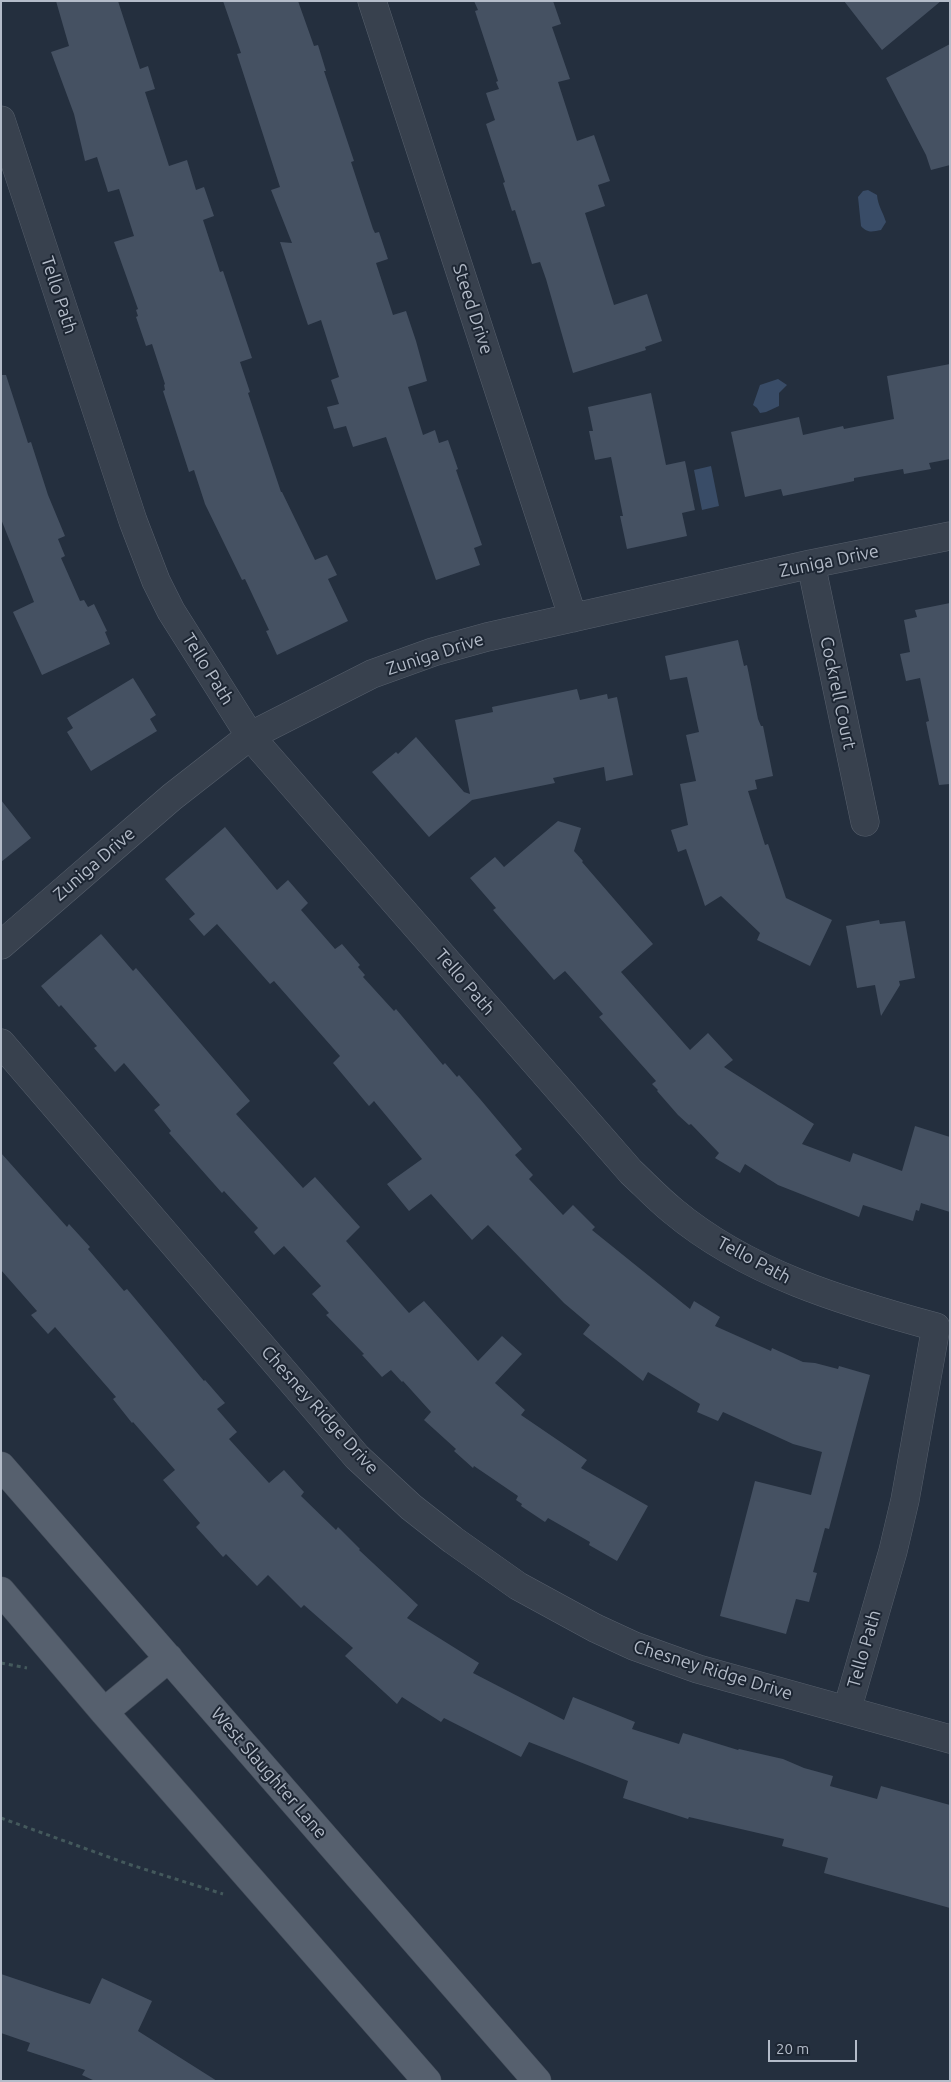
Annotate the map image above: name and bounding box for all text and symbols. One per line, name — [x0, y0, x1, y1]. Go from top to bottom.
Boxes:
street label: Tello Path — [36, 253, 82, 337]
street label: Steed Drive — [448, 261, 498, 357]
street label: Zuniga Drive — [777, 540, 881, 582]
street label: Zuniga Drive — [384, 628, 486, 680]
street label: Tello Path — [178, 629, 238, 709]
street label: Cockrell Court — [815, 635, 861, 751]
street label: Zuniga Drive — [49, 823, 139, 905]
street label: Tello Path — [430, 945, 500, 1019]
street label: Tello Path — [713, 1232, 795, 1288]
street label: Chesney Ridge Drive — [257, 1341, 383, 1479]
street label: Tello Path — [843, 1607, 885, 1691]
street label: Chesney Ridge Drive — [631, 1636, 795, 1704]
street label: West Slaughter Lane — [206, 1703, 332, 1843]
scale bar — [771, 2030, 860, 2062]
text: 20 m — [776, 2040, 809, 2057]

